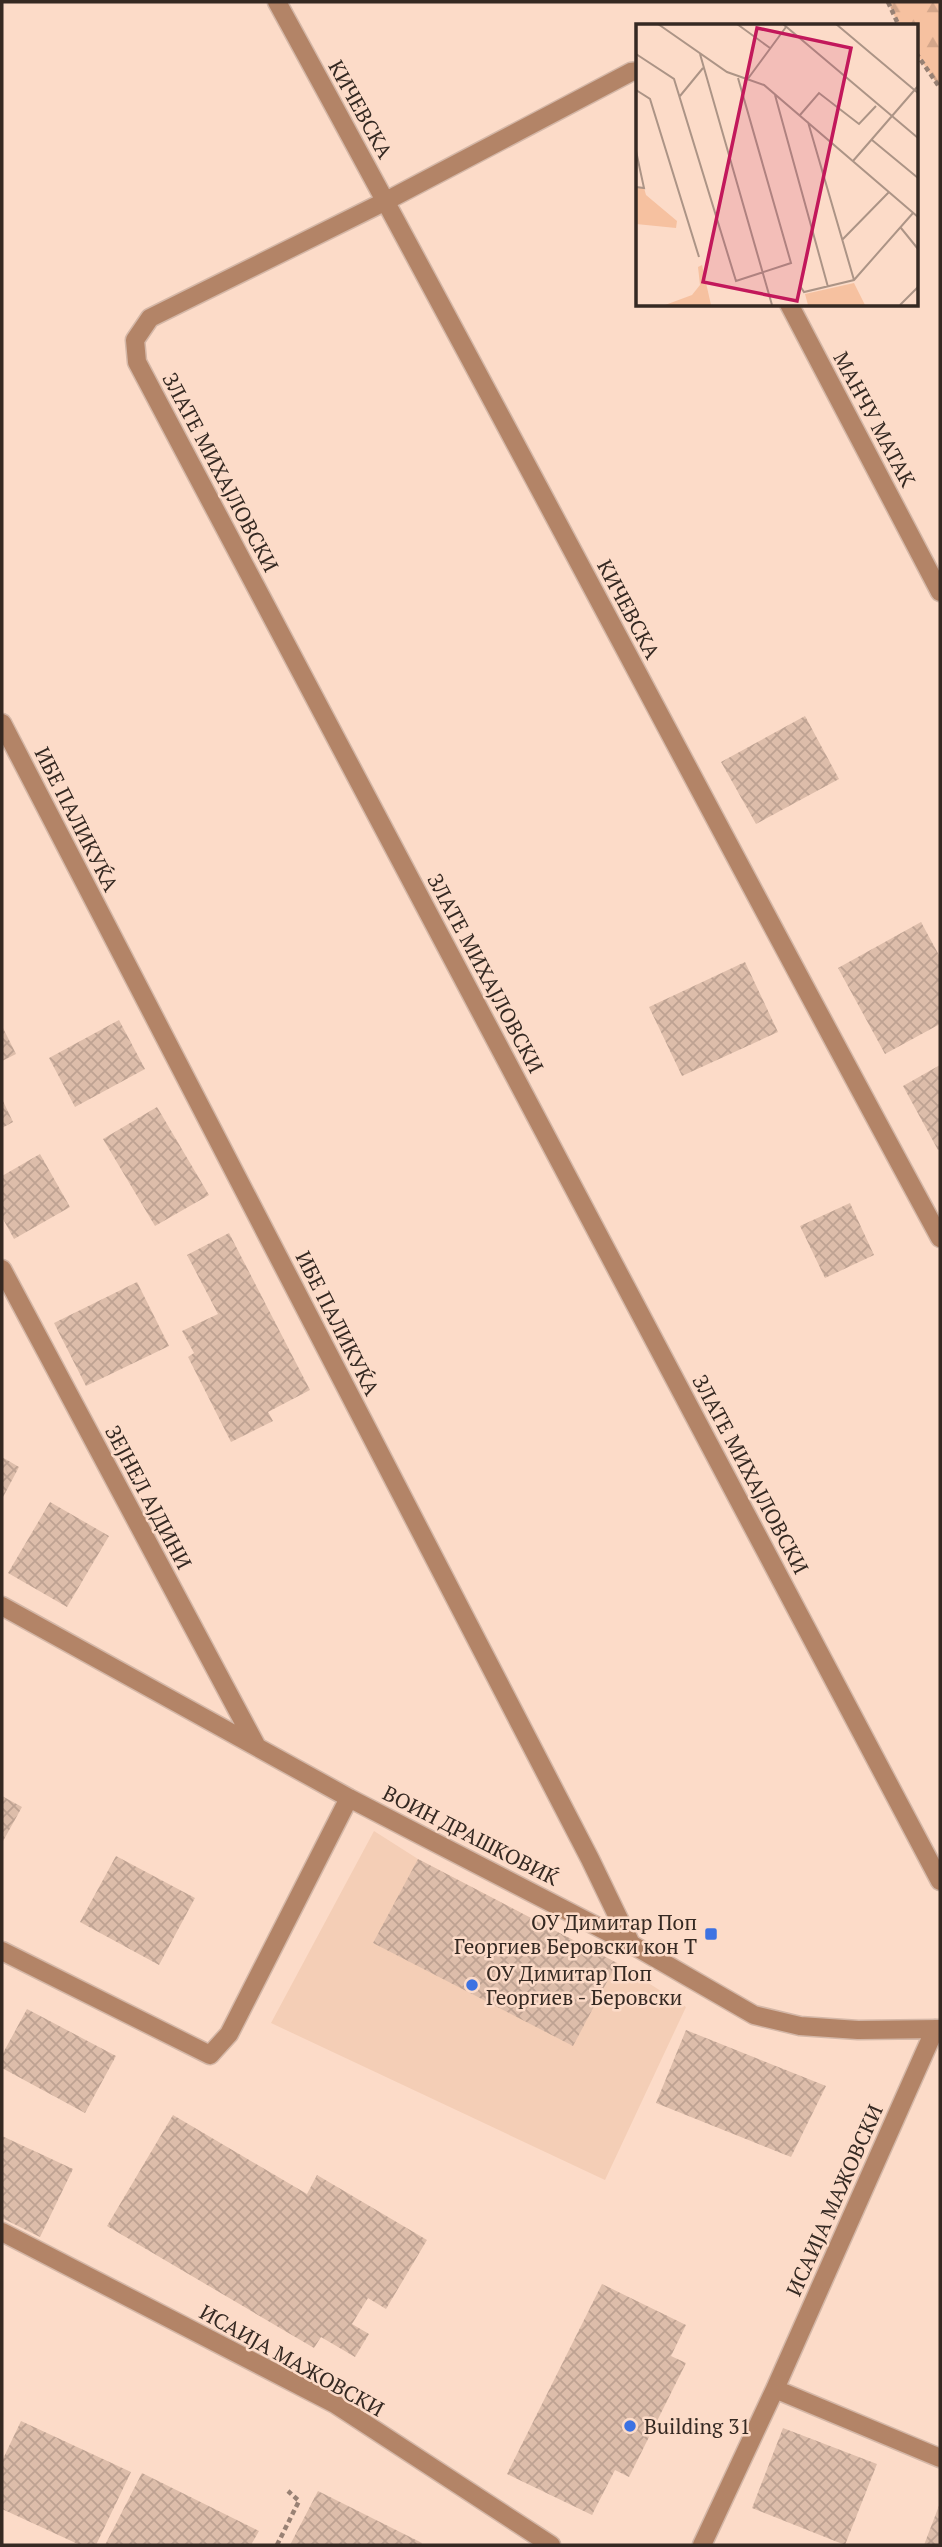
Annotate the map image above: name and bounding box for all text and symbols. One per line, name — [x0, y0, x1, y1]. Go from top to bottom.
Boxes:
inset map — [636, 24, 918, 306]
street label: КИЧЕВСКА — [322, 55, 400, 164]
street label: МАНЧУ МАТАК — [828, 346, 923, 492]
street label: ЗЛАТЕ МИХАЈЛОВСКИ — [157, 367, 285, 577]
street label: КИЧЕВСКА — [591, 555, 667, 664]
street label: ИБЕ ПАЛИКУЌА — [29, 742, 126, 897]
street label: ЗЛАТЕ МИХАЈЛОВСКИ — [422, 868, 550, 1078]
street label: ИБЕ ПАЛИКУЌА — [290, 1246, 387, 1401]
street label: ЗЛАТЕ МИХАЈЛОВСКИ — [687, 1369, 815, 1579]
street label: ЗЕЈНЕЛ АЈДИНИ — [99, 1420, 199, 1574]
street label: ВОИН ДРАШКОВИЌ — [378, 1778, 564, 1892]
place label: ОУ Димитар Поп Георгиев Беровски кон Т — [454, 1908, 697, 1960]
marker: ОУ Димитар Поп Георгиев Беровски кон Т — [703, 1926, 719, 1942]
place label: ОУ Димитар Поп Георгиев - Беровски — [486, 1959, 683, 2011]
marker: ОУ Димитар Поп Георгиев - Беровски — [464, 1977, 480, 1993]
street label: ИСАИЈА МАЖОВСКИ — [779, 2100, 889, 2300]
street label: ИСАИЈА МАЖОВСКИ — [195, 2298, 389, 2422]
place label: Building 31 — [644, 2412, 751, 2440]
marker: Building 31 — [622, 2418, 638, 2434]

